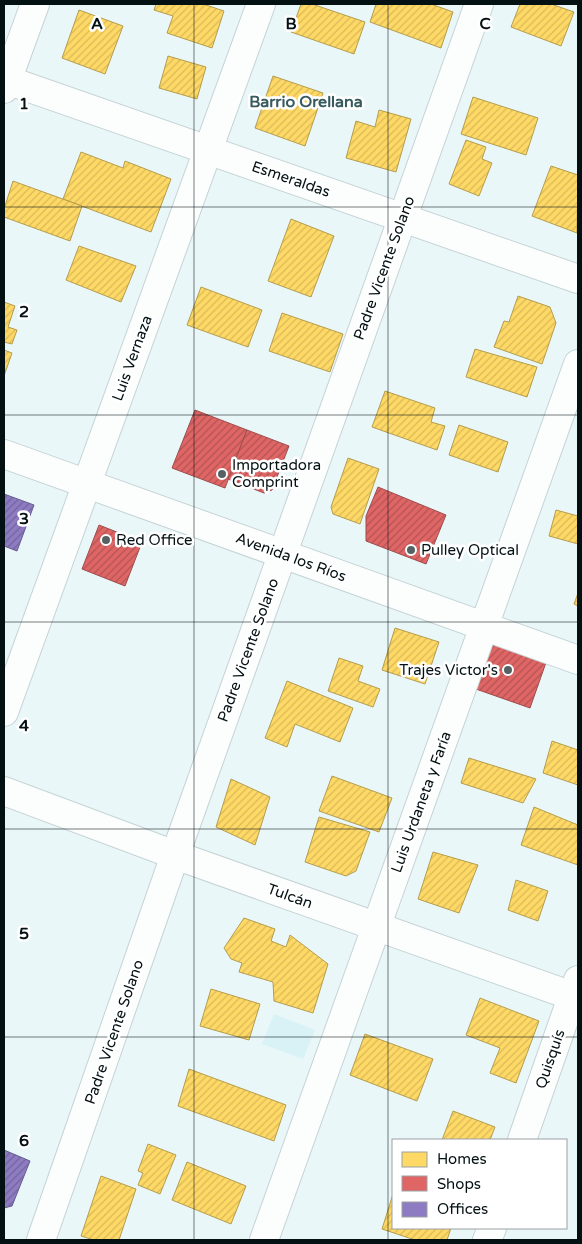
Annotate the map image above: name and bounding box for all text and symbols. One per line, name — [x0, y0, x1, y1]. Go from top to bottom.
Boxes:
text: A — [91, 14, 103, 34]
text: B — [285, 14, 297, 34]
text: C — [479, 14, 491, 34]
district label: Barrio Orellana — [249, 92, 363, 112]
text: 1 — [19, 94, 29, 114]
street label: Esmeraldas — [249, 157, 333, 201]
street label: Padre Vicente Solano — [350, 194, 418, 342]
text: 2 — [19, 302, 29, 322]
street label: Luis Vernaza — [108, 313, 156, 403]
place label: Importadora Comprint — [232, 456, 321, 491]
marker: Importadora Comprint — [216, 468, 228, 480]
text: 3 — [19, 509, 29, 529]
street label: Avenida los Ríos — [233, 529, 349, 585]
place label: Red Office — [116, 531, 193, 549]
marker: Red Office — [100, 534, 112, 546]
place label: Pulley Optical — [421, 541, 519, 559]
marker: Pulley Optical — [405, 544, 417, 556]
street label: Padre Vicente Solano — [214, 576, 282, 724]
place label: Trajes Victor's — [399, 661, 498, 679]
marker: Trajes Victor's — [502, 664, 514, 676]
text: 4 — [19, 716, 29, 736]
street label: Luis Urdaneta y Faría — [387, 729, 455, 875]
street label: Tulcán — [265, 880, 315, 912]
text: 5 — [19, 924, 29, 944]
street label: Padre Vicente Solano — [81, 957, 147, 1107]
street label: Quisquís — [531, 1027, 569, 1091]
text: 6 — [19, 1131, 29, 1151]
legend — [392, 1139, 567, 1229]
text: Homes — [437, 1150, 487, 1168]
text: Shops — [437, 1175, 481, 1193]
text: Offices — [437, 1200, 488, 1218]

